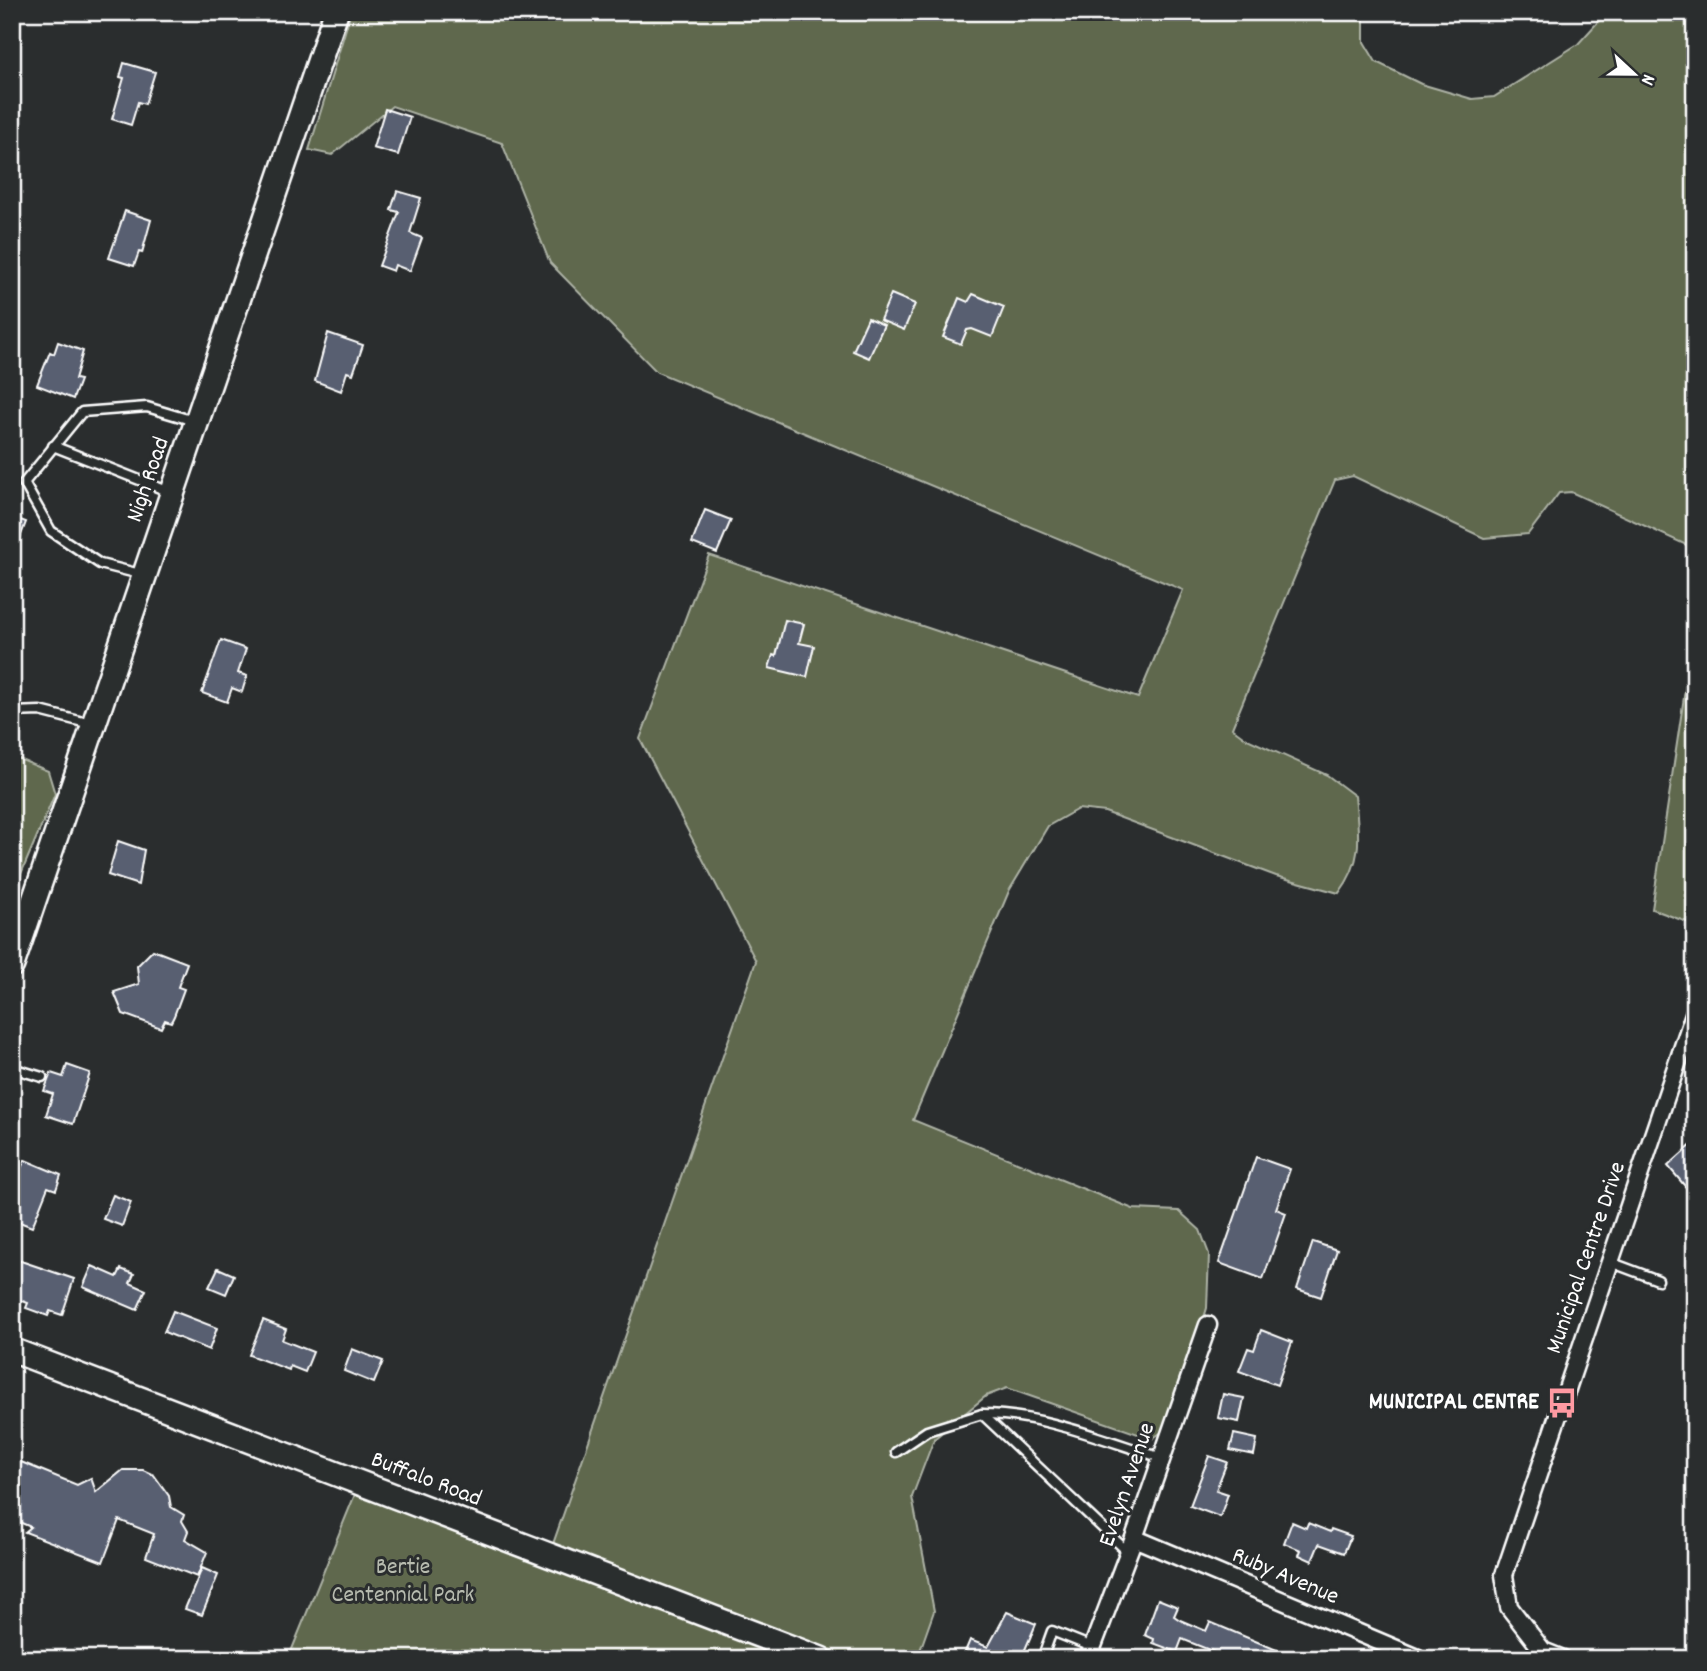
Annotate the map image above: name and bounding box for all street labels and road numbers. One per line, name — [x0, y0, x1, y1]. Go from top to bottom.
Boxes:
street label: Nigh Road — [119, 433, 179, 527]
street label: Municipal Centre Drive — [1538, 1157, 1636, 1359]
street label: Evelyn Avenue — [1091, 1418, 1165, 1552]
street label: Buffalo Road — [366, 1443, 486, 1517]
street label: Ruby Avenue — [1226, 1539, 1344, 1615]

